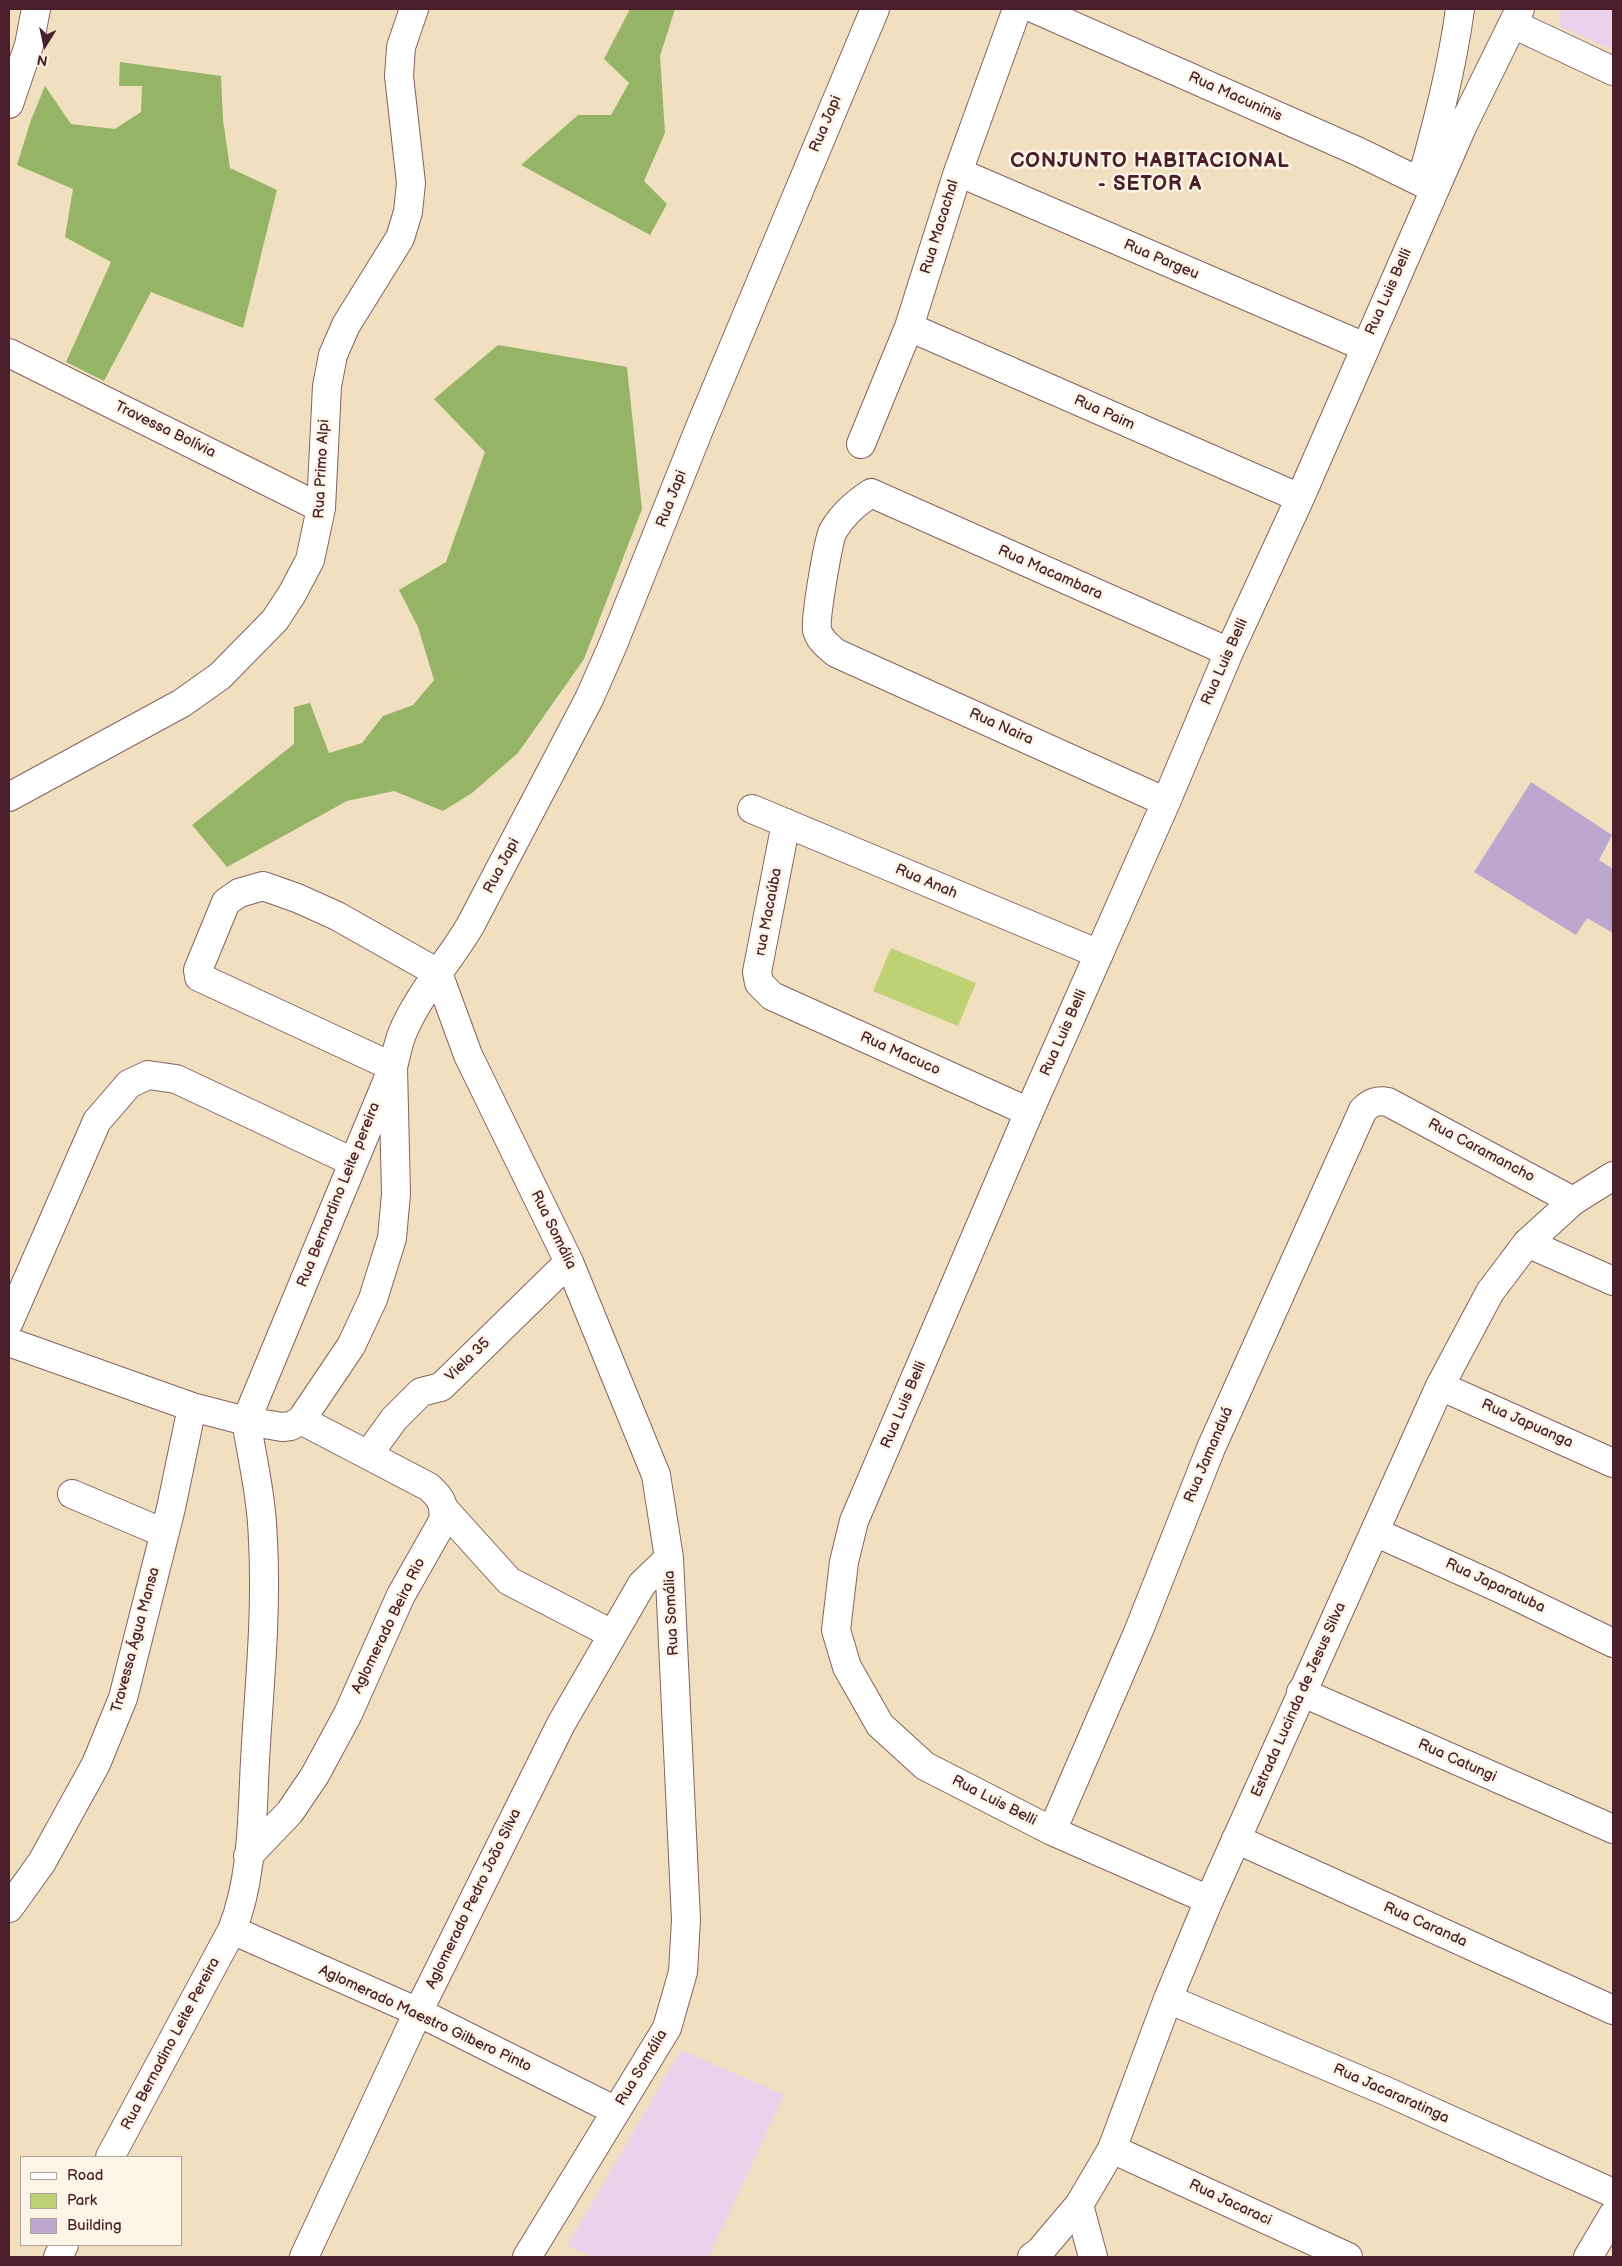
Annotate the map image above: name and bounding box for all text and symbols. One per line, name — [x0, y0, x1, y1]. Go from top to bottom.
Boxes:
north arrow — [20, 20, 70, 70]
text: N — [36, 51, 49, 70]
street label: Rua Macuninis — [1185, 68, 1285, 126]
street label: Rua Japi — [806, 93, 846, 155]
district label: CONJUNTO HABITACIONAL - SETOR A — [1008, 150, 1292, 197]
street label: Rua Macachal — [917, 178, 963, 276]
street label: Rua Pargeu — [1121, 236, 1201, 284]
street label: Rua Luis Belli — [1362, 246, 1416, 338]
street label: Rua Paim — [1071, 392, 1137, 434]
street label: Travessa Bolívia — [112, 398, 218, 462]
street label: Rua Primo Alpi — [310, 419, 334, 519]
street label: Rua Japi — [653, 468, 691, 530]
street label: Rua Macambara — [995, 542, 1105, 604]
street label: Rua Luis Belli — [1198, 616, 1252, 708]
street label: Rua Naira — [966, 705, 1036, 749]
street label: Rua Japi — [480, 835, 524, 897]
street label: Rua Anah — [892, 861, 960, 903]
street label: rua Macaúba — [752, 866, 786, 958]
street label: Rua Luis Belli — [1037, 987, 1091, 1079]
street label: Rua Macuco — [857, 1028, 943, 1080]
street label: Rua Bernardino Leite pereira — [294, 1100, 384, 1290]
street label: Rua Caramancho — [1424, 1115, 1538, 1187]
street label: Rua Somália — [526, 1188, 580, 1272]
street label: Viela 35 — [442, 1334, 494, 1386]
street label: Rua Luis Belli — [878, 1359, 930, 1451]
street label: Rua Japuanga — [1478, 1396, 1576, 1452]
street label: Rua Jamanduá — [1181, 1404, 1237, 1506]
street label: Aglomerado Beira Rio — [348, 1555, 430, 1697]
street label: Rua Japaratuba — [1442, 1555, 1548, 1617]
street label: Travessa Água Mansa — [108, 1565, 164, 1715]
street label: Rua Somália — [661, 1570, 683, 1656]
street label: Estrada Lucinda de Jesus Silva — [1248, 1600, 1350, 1800]
street label: Rua Catungi — [1415, 1736, 1499, 1786]
street label: Rua Luis Belli — [949, 1772, 1039, 1830]
street label: Aglomerado Pedro João Silva — [423, 1806, 525, 1992]
street label: Rua Caranda — [1380, 1899, 1470, 1951]
street label: Rua Bernadino Leite Pereira — [118, 1955, 224, 2133]
street label: Aglomerado Maestro Gilbero Pinto — [316, 1962, 534, 2076]
street label: Rua Somália — [612, 2027, 672, 2109]
street label: Rua Jacararatinga — [1330, 2060, 1452, 2128]
legend — [20, 2156, 182, 2246]
text: Road — [67, 2166, 103, 2185]
street label: Rua Jacaraci — [1186, 2176, 1274, 2230]
text: Park — [67, 2191, 97, 2210]
text: Building — [67, 2216, 122, 2235]

